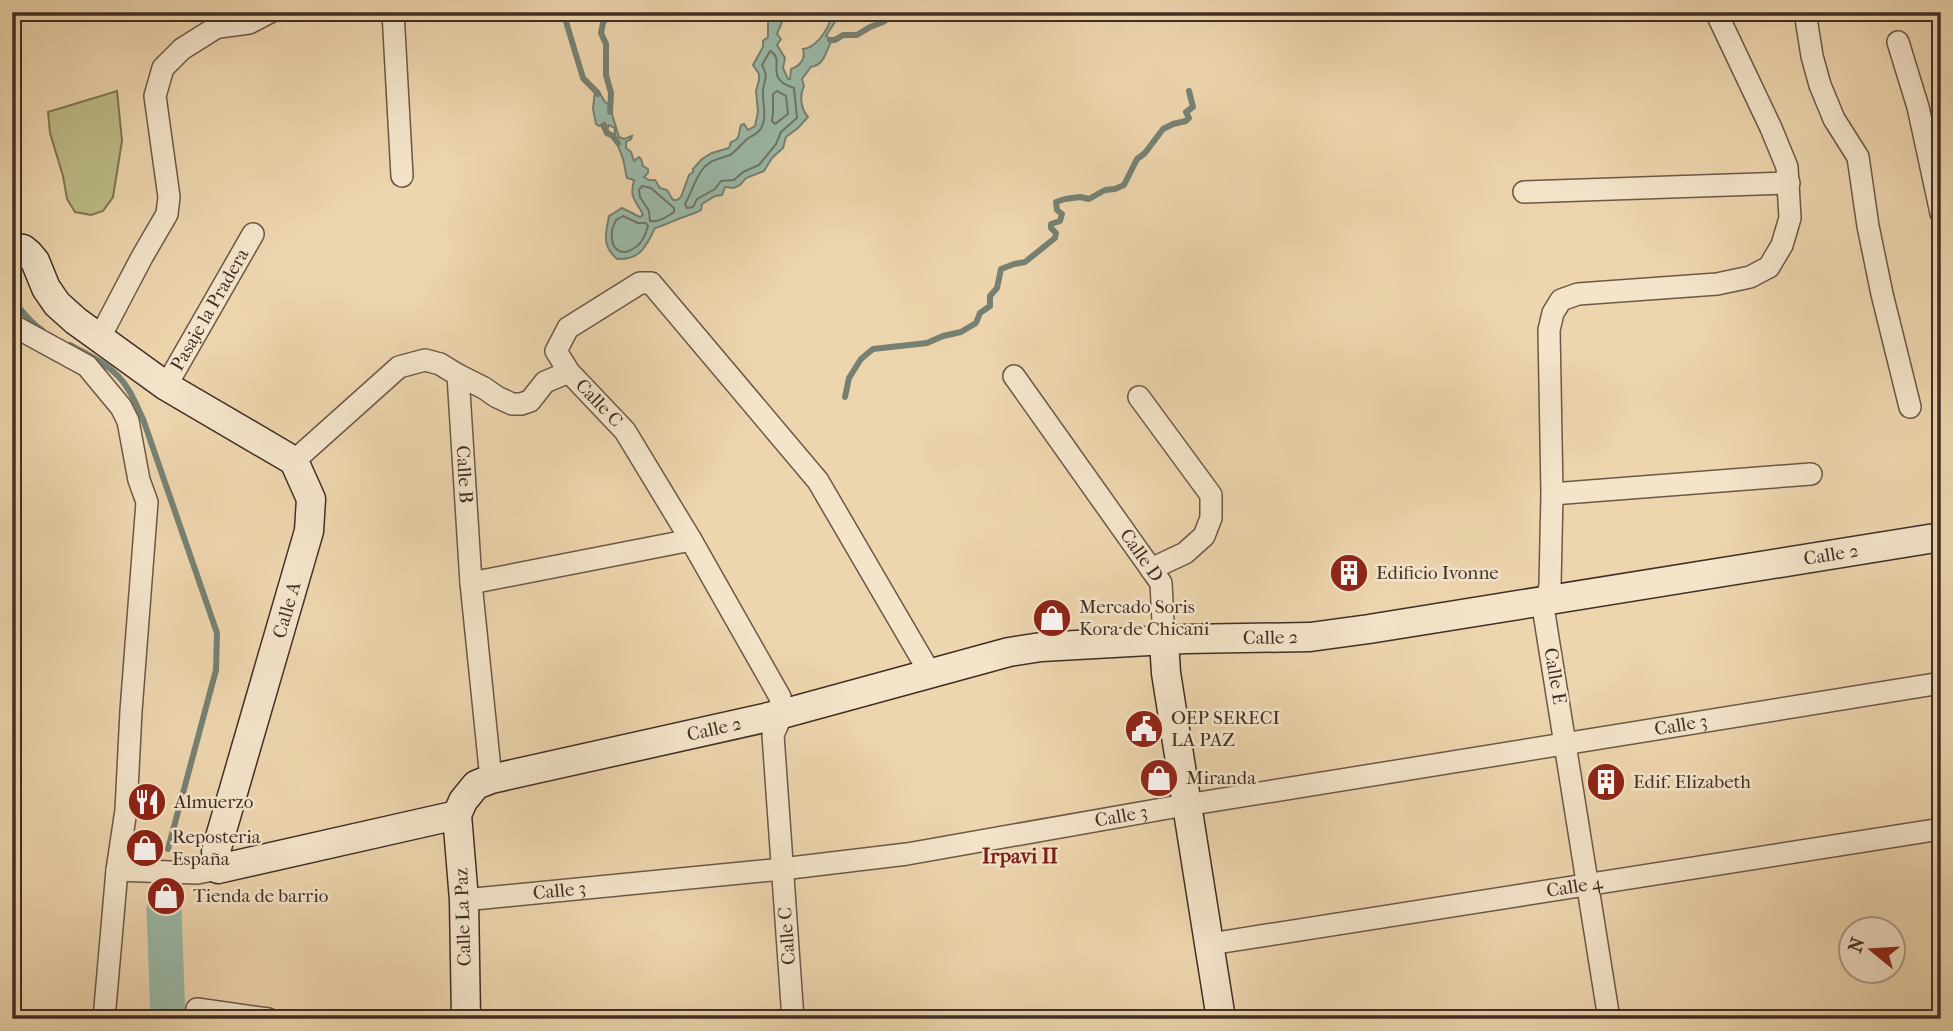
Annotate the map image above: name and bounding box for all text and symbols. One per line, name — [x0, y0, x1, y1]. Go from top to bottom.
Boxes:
street label: Pasaje la Pradera — [166, 244, 253, 375]
street label: Calle C — [571, 374, 627, 432]
street label: Calle B — [451, 445, 477, 504]
street label: Calle D — [1115, 525, 1168, 586]
street label: Calle 2 — [1802, 539, 1860, 570]
building icon: Edificio Ivonne — [1328, 552, 1370, 594]
place label: Edificio Ivonne — [1376, 562, 1499, 584]
street label: Calle A — [268, 579, 306, 641]
place label: Mercado Soris Kora de Chicani — [1079, 596, 1210, 640]
shop icon: Mercado Soris Kora de Chicani — [1031, 597, 1073, 639]
street label: Calle 2 — [1243, 626, 1299, 649]
street label: Calle E — [1539, 646, 1571, 706]
place label: OEP SERECI LA PAZ — [1171, 707, 1280, 751]
public building icon: OEP SERECI LA PAZ — [1123, 708, 1165, 750]
street label: Calle 3 — [1653, 710, 1709, 740]
street label: Calle 2 — [685, 712, 744, 746]
shop icon: Miranda — [1138, 757, 1180, 799]
building icon: Edif. Elizabeth — [1585, 761, 1627, 803]
place label: Miranda — [1186, 767, 1256, 789]
place label: Edif. Elizabeth — [1633, 771, 1751, 793]
restaurant icon: Almuerzo — [126, 781, 168, 823]
place label: Almuerzo — [173, 791, 254, 813]
street label: Calle 3 — [1093, 801, 1149, 832]
place label: Reposteria España — [172, 826, 261, 870]
shop icon: Reposteria España — [124, 827, 166, 869]
district label: Irpavi II — [982, 844, 1059, 868]
street label: Calle La Paz — [450, 868, 476, 966]
street label: Calle 4 — [1545, 871, 1605, 902]
shop icon: Tienda de barrio — [145, 875, 187, 917]
street label: Calle 3 — [532, 877, 587, 904]
place label: Tienda de barrio — [193, 885, 329, 907]
street label: Calle C — [774, 906, 800, 966]
north arrow — [1838, 916, 1908, 986]
text: N — [1844, 934, 1870, 955]

